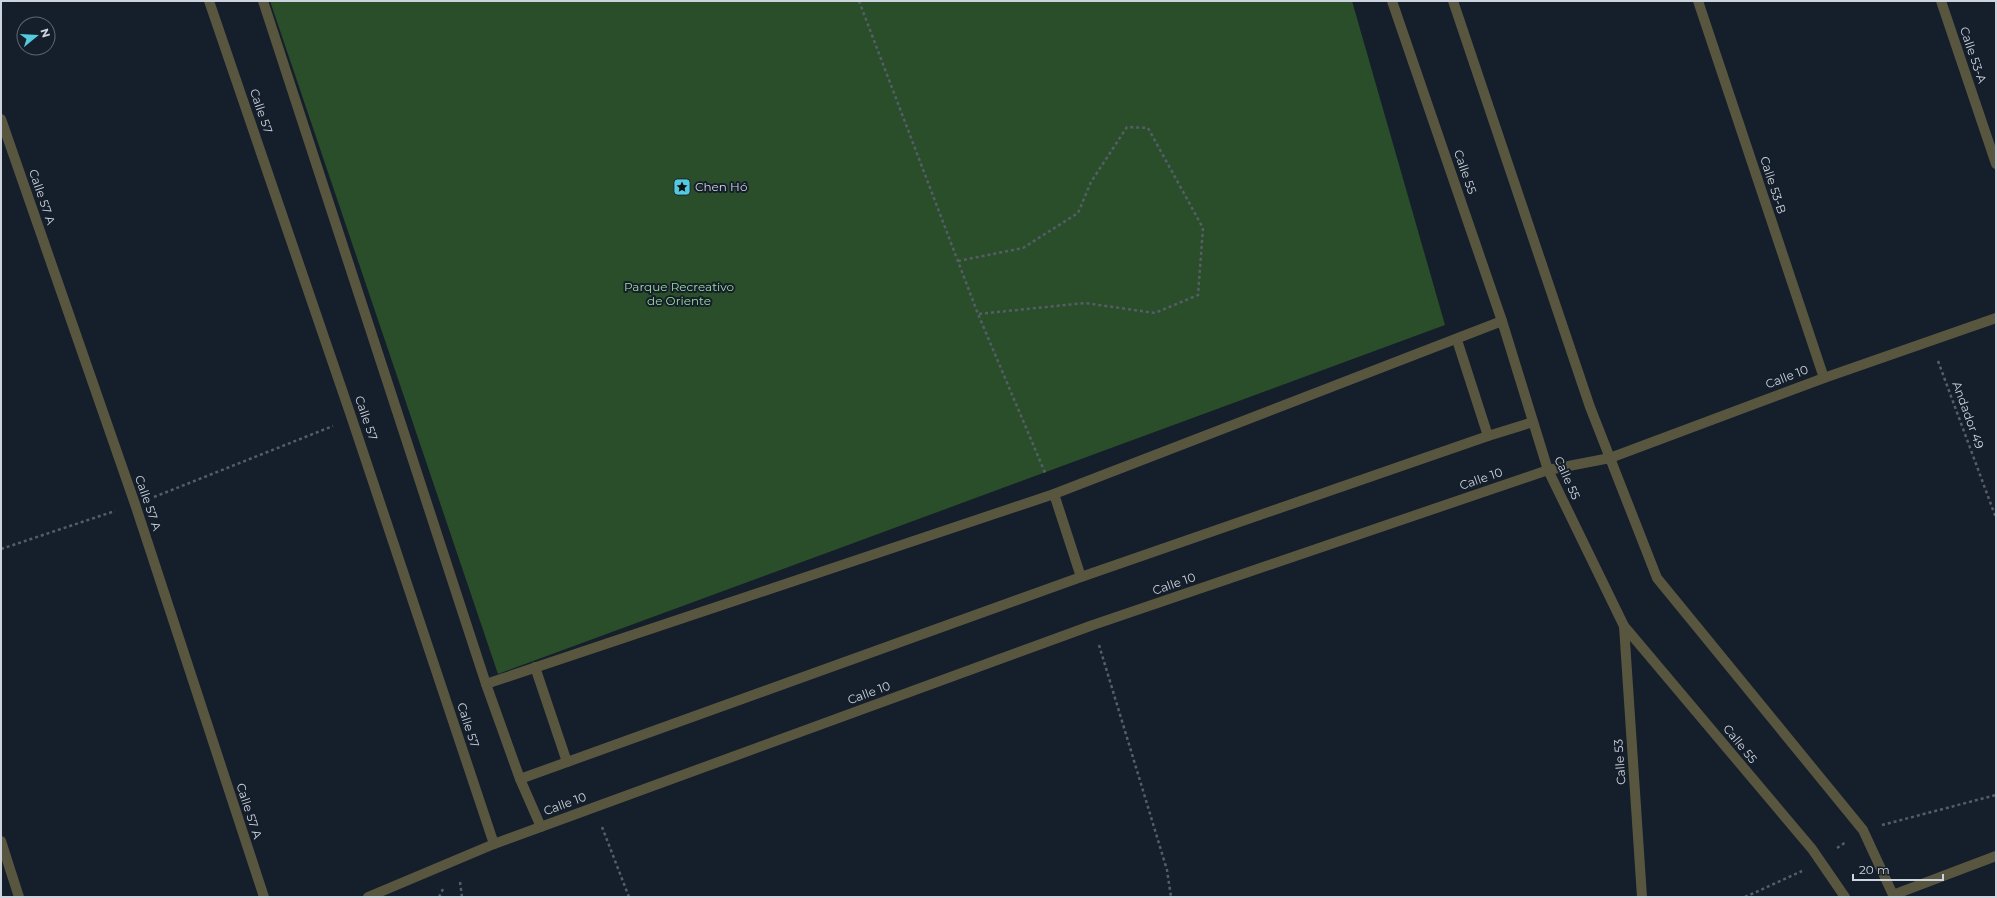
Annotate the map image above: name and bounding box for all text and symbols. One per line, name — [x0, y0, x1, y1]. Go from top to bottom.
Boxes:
north arrow — [16, 16, 56, 56]
street label: Calle 53-A — [1957, 25, 1990, 85]
text: N — [37, 27, 54, 39]
street label: Calle 57 — [247, 87, 276, 135]
street label: Calle 55 — [1451, 148, 1480, 196]
street label: Calle 53-B — [1757, 154, 1790, 215]
street label: Calle 57 A — [26, 167, 59, 227]
place icon: Chen Hó — [672, 177, 692, 197]
place label: Chen Hó — [695, 179, 747, 194]
park label: Parque Recreativo de Oriente — [624, 279, 734, 308]
street label: Calle 10 — [1763, 362, 1810, 392]
street label: Andador 49 — [1949, 379, 1988, 451]
street label: Calle 57 — [352, 394, 381, 442]
street label: Calle 55 — [1551, 454, 1584, 502]
street label: Calle 10 — [1457, 464, 1504, 493]
street label: Calle 57 A — [132, 473, 165, 533]
street label: Calle 10 — [1150, 569, 1197, 598]
street label: Calle 10 — [845, 678, 892, 707]
street label: Calle 57 — [454, 701, 483, 749]
street label: Calle 55 — [1720, 721, 1761, 766]
street label: Calle 53 — [1610, 738, 1629, 785]
street label: Calle 57 A — [233, 781, 266, 841]
street label: Calle 10 — [541, 789, 588, 818]
scale bar — [1853, 856, 1943, 882]
text: 20 m — [1859, 862, 1890, 877]

